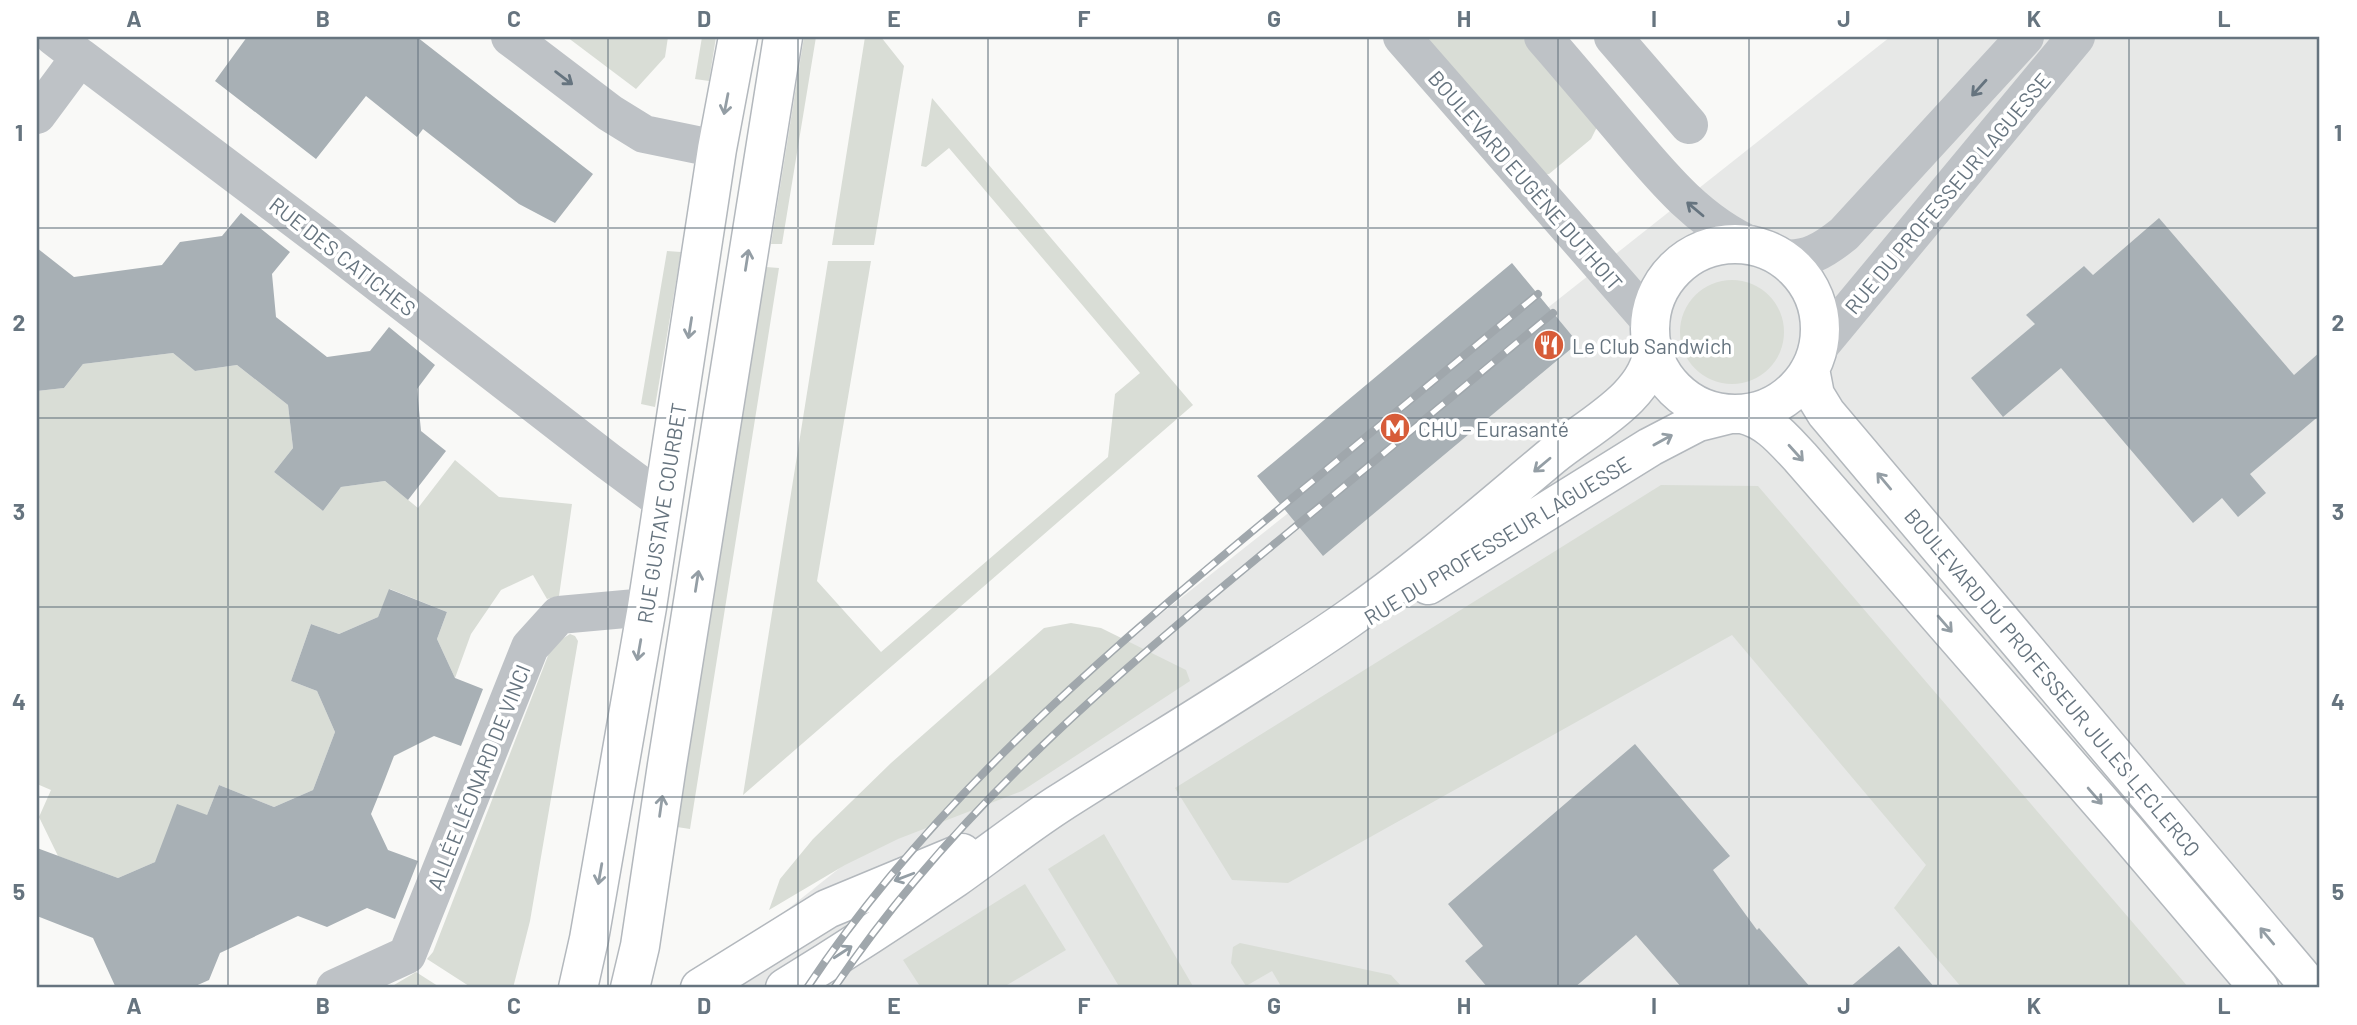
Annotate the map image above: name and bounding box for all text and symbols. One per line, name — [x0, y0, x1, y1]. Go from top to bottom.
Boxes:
text: A — [126, 4, 142, 32]
text: B — [316, 4, 330, 32]
text: C — [507, 4, 521, 32]
text: D — [697, 4, 711, 32]
text: E — [887, 4, 901, 32]
text: F — [1078, 4, 1091, 32]
text: G — [1267, 4, 1281, 32]
text: H — [1457, 4, 1471, 32]
text: I — [1651, 4, 1657, 32]
text: J — [1837, 4, 1851, 32]
text: K — [2027, 4, 2041, 32]
text: L — [2217, 4, 2231, 32]
street label: BOULEVARD EUGÈNE DUTHOIT — [1424, 65, 1628, 295]
street label: RUE DU PROFESSEUR LAGUESSE — [1839, 67, 2055, 319]
one-way arrow — [554, 71, 573, 86]
one-way arrow — [1971, 78, 1987, 96]
one-way arrow — [718, 92, 732, 115]
text: 1 — [15, 118, 23, 146]
text: 1 — [2334, 118, 2342, 146]
street label: RUE DES CATICHES — [265, 191, 421, 321]
one-way arrow — [1687, 201, 1705, 217]
one-way arrow — [741, 249, 754, 272]
text: 2 — [13, 308, 25, 336]
text: 2 — [2332, 308, 2344, 336]
one-way arrow — [683, 317, 696, 339]
restaurant icon: Le Club Sandwich — [1532, 328, 1566, 362]
place label: Le Club Sandwich — [1572, 333, 1732, 358]
street label: RUE GUSTAVE COURBET — [631, 401, 691, 625]
metro station icon: CHU – Eurasanté — [1378, 411, 1412, 445]
place label: CHU – Eurasanté — [1418, 416, 1569, 441]
one-way arrow — [1652, 433, 1672, 447]
one-way arrow — [1788, 444, 1804, 462]
street label: RUE DU PROFESSEUR LAGUESSE — [1359, 450, 1635, 630]
one-way arrow — [1534, 457, 1552, 472]
one-way arrow — [1876, 473, 1891, 491]
text: 3 — [13, 497, 25, 525]
text: 3 — [2332, 497, 2344, 525]
street label: BOULEVARD DU PROFESSEUR JULES LECLERCQ — [1900, 503, 2206, 861]
one-way arrow — [691, 570, 704, 593]
one-way arrow — [1937, 615, 1953, 633]
one-way arrow — [632, 638, 645, 661]
street label: ALLÉE LÉONARD DE VINCI — [421, 661, 535, 893]
text: 4 — [12, 687, 26, 715]
text: 4 — [2331, 687, 2345, 715]
one-way arrow — [2087, 787, 2103, 805]
one-way arrow — [654, 795, 667, 818]
one-way arrow — [593, 862, 606, 885]
one-way arrow — [894, 872, 915, 885]
text: 5 — [13, 877, 25, 905]
text: 5 — [2332, 877, 2344, 905]
one-way arrow — [2259, 928, 2275, 946]
one-way arrow — [832, 944, 852, 958]
text: A — [126, 991, 142, 1019]
text: B — [316, 991, 330, 1019]
text: C — [507, 991, 521, 1019]
text: D — [697, 991, 711, 1019]
text: E — [887, 991, 901, 1019]
text: F — [1078, 991, 1091, 1019]
text: G — [1267, 991, 1281, 1019]
text: H — [1457, 991, 1471, 1019]
text: I — [1651, 991, 1657, 1019]
text: J — [1837, 991, 1851, 1019]
text: K — [2027, 991, 2041, 1019]
text: L — [2217, 991, 2231, 1019]

